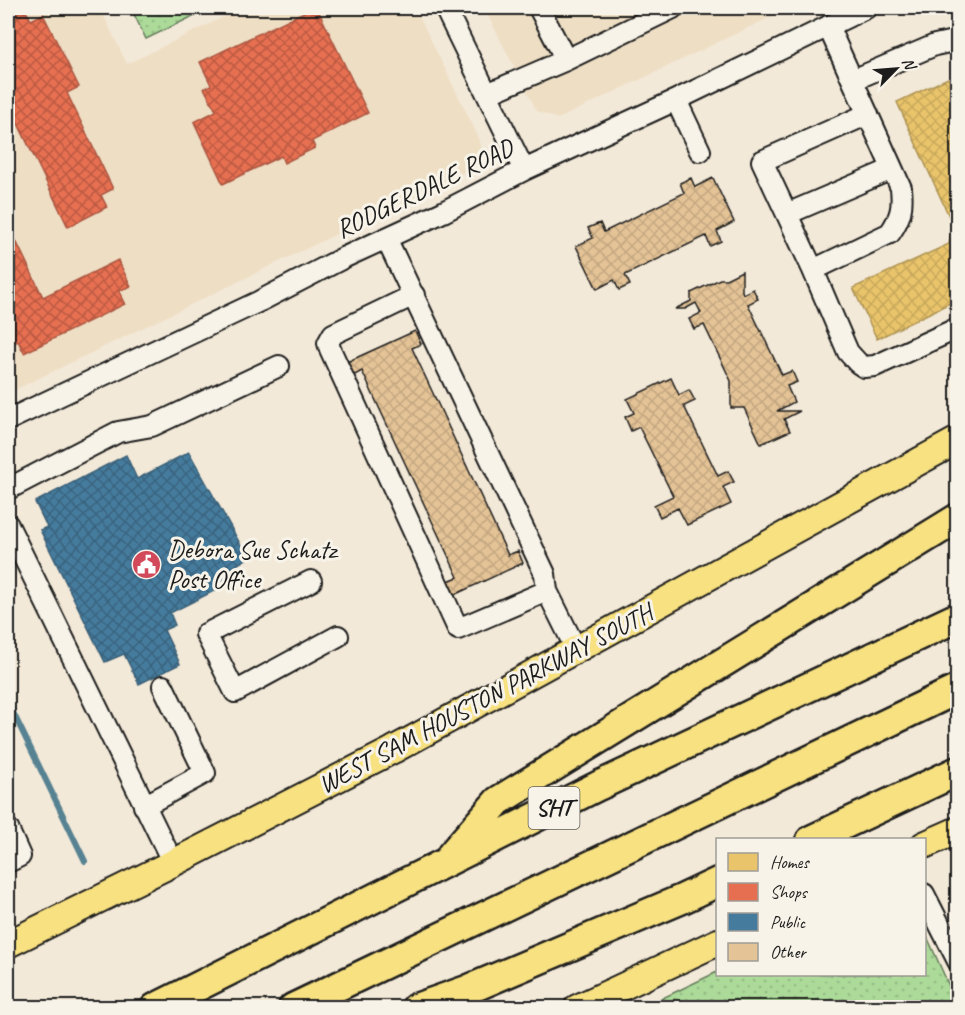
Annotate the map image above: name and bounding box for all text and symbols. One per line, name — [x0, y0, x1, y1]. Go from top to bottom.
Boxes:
north arrow — [866, 39, 926, 99]
text: N — [898, 54, 921, 75]
street label: RODGERDALE ROAD — [330, 130, 520, 246]
place label: Debora Sue Schatz Post Office — [168, 533, 339, 596]
public building icon: Debora Sue Schatz Post Office — [131, 548, 163, 580]
street label: WEST SAM HOUSTON PARKWAY SOUTH — [312, 594, 662, 801]
road number: SHT — [528, 787, 580, 829]
legend — [716, 838, 926, 976]
text: Homes — [770, 851, 810, 873]
text: Shops — [770, 881, 809, 903]
text: Public — [770, 911, 807, 933]
text: Other — [770, 941, 807, 963]

